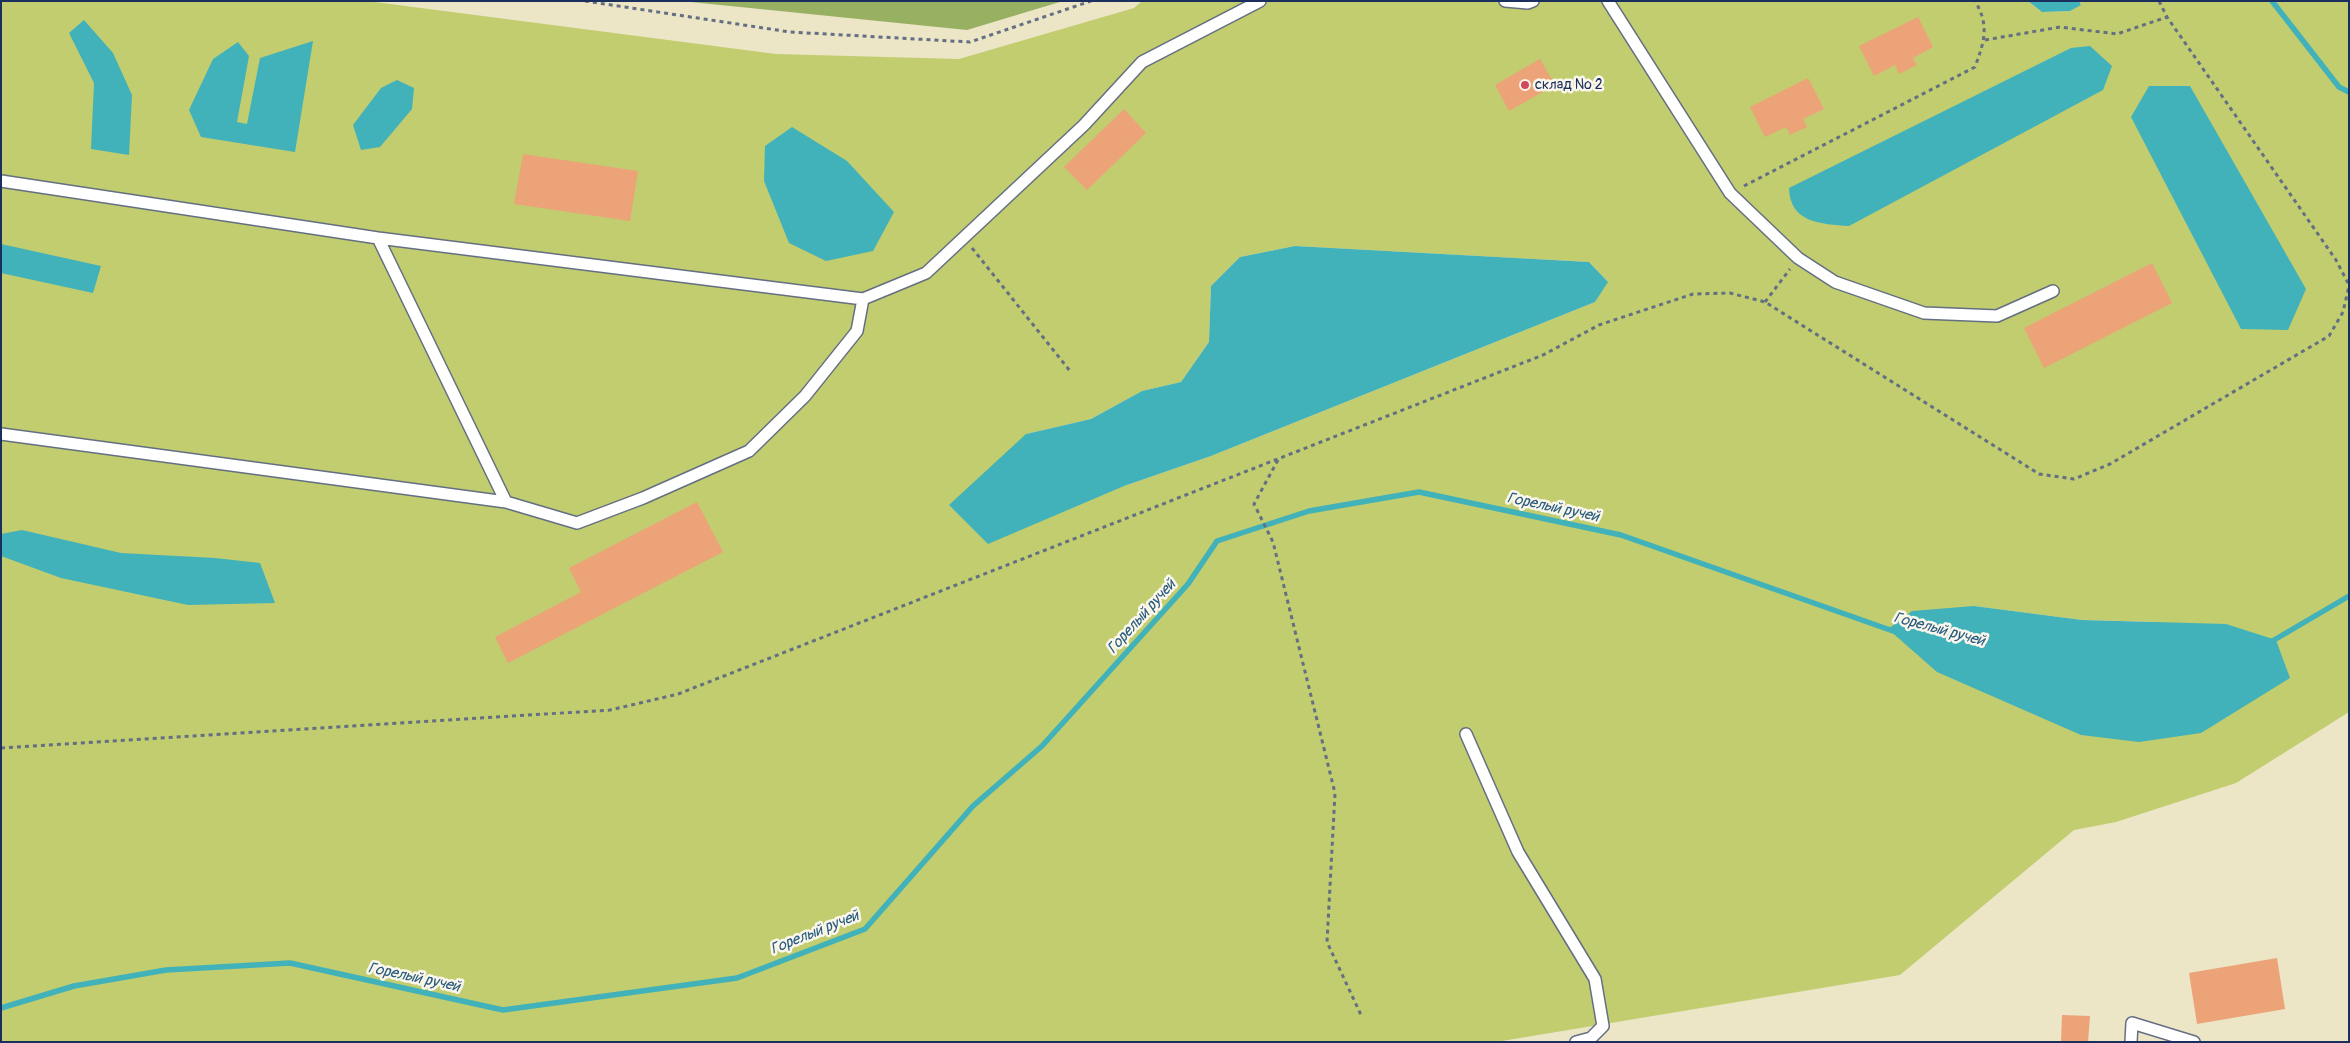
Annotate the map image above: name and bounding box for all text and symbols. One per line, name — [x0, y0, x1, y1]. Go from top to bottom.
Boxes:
place label: склад № 2 — [1535, 77, 1602, 93]
marker: склад № 2 — [1519, 79, 1531, 91]
water label: Горелый ручей — [1505, 489, 1601, 527]
water label: Горелый ручей — [1104, 576, 1180, 658]
water label: Горелый ручей — [1892, 609, 1986, 651]
water label: Горелый ручей — [768, 907, 862, 959]
water label: Горелый ручей — [366, 959, 462, 997]

